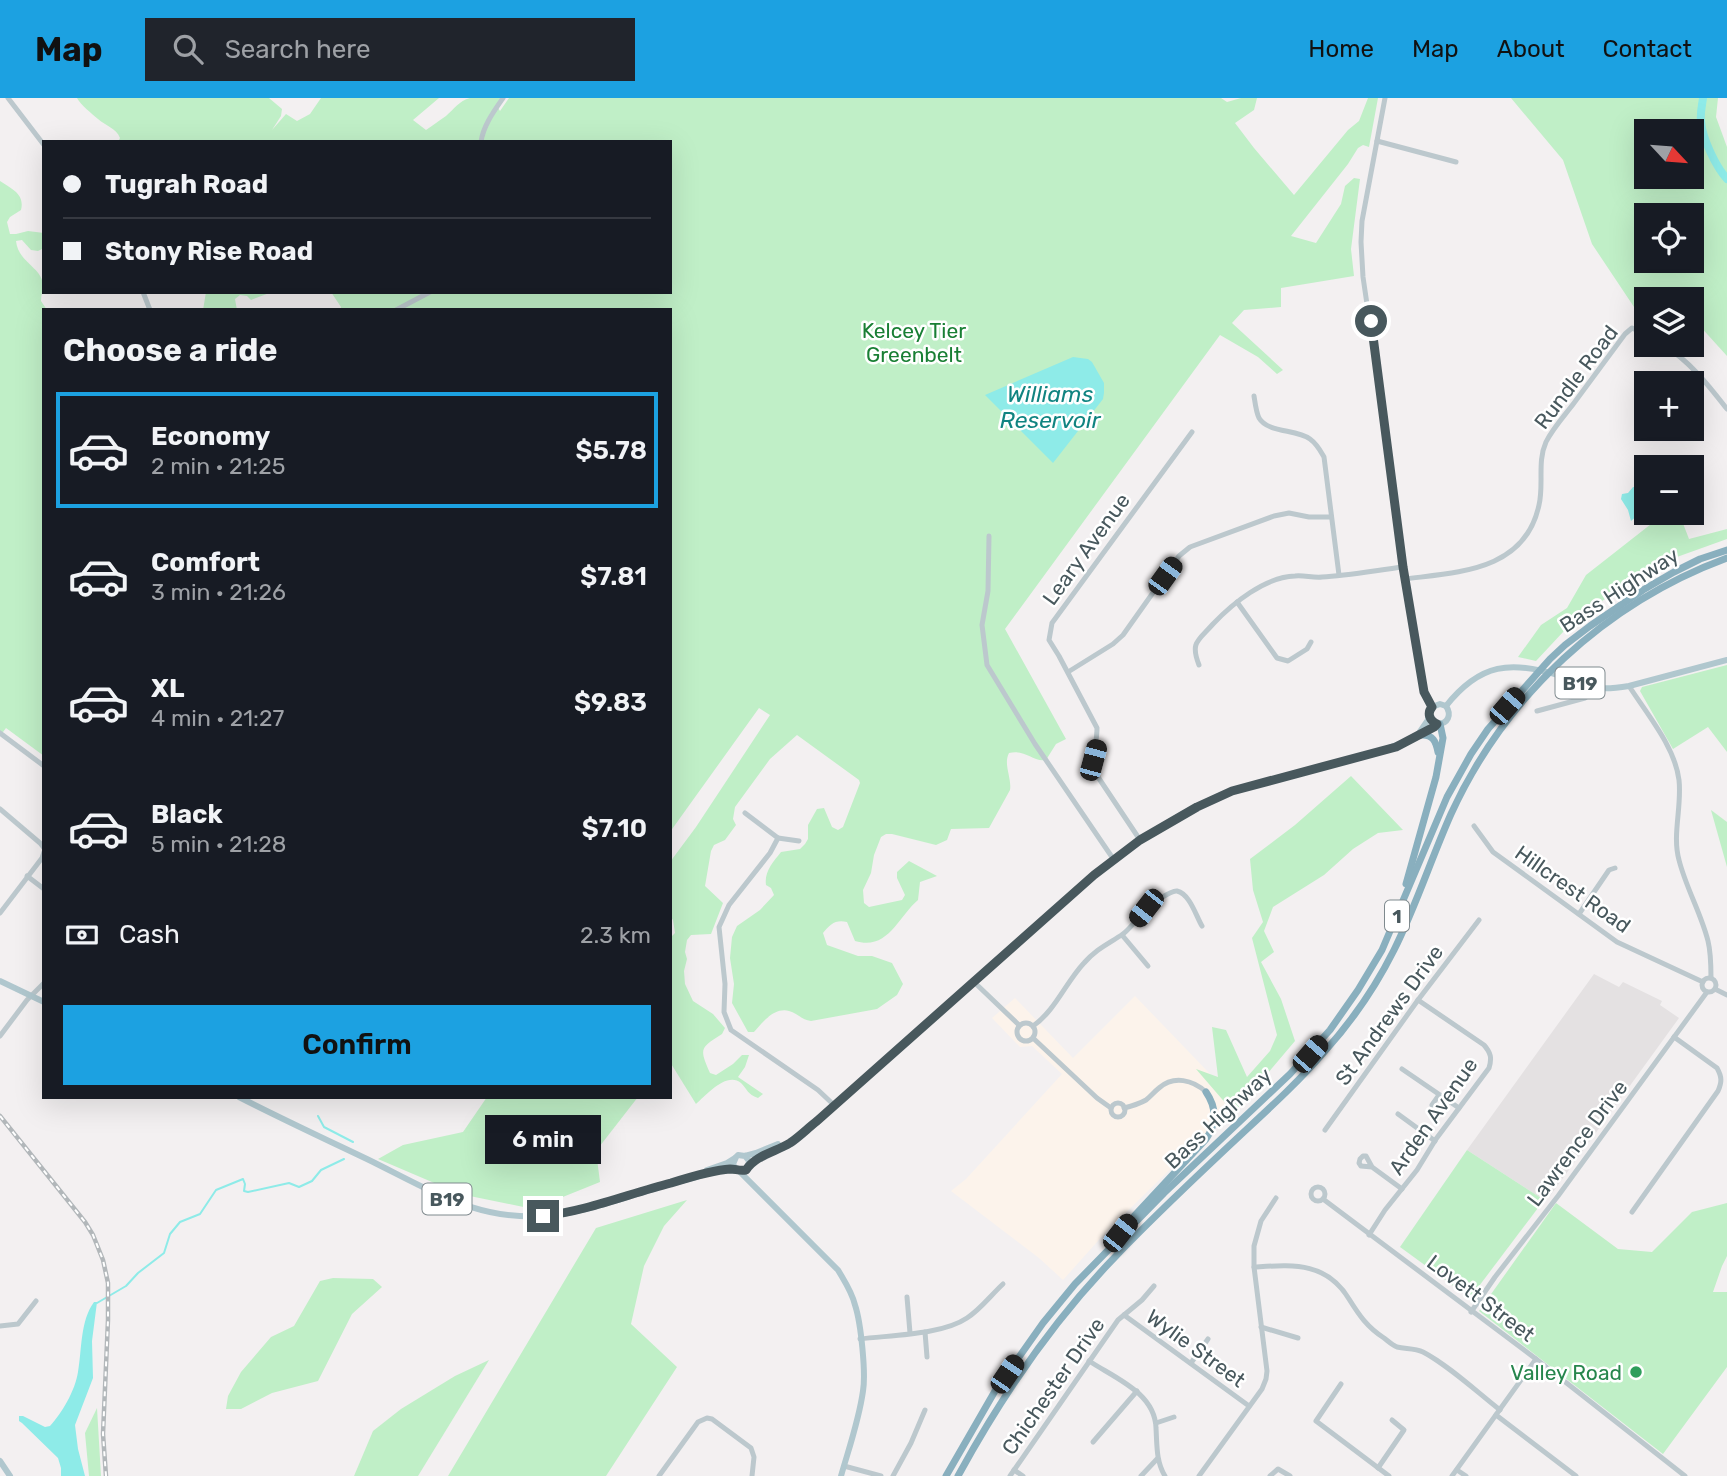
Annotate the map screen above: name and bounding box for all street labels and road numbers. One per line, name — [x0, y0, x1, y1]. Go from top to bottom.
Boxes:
street label: Rundle Road — [1529, 320, 1623, 434]
street label: Leary Avenue — [1037, 488, 1135, 610]
street label: Bass Highway — [1555, 542, 1684, 638]
road number: B19 — [1556, 668, 1604, 698]
street label: Hillcrest Road — [1510, 840, 1636, 938]
road number: 1 — [1385, 901, 1409, 932]
street label: St Andrews Drive — [1330, 940, 1448, 1090]
street label: Arden Avenue — [1383, 1053, 1483, 1179]
street label: Bass Highway — [1159, 1062, 1277, 1174]
street label: Lawrence Drive — [1521, 1075, 1633, 1211]
road number: B19 — [422, 1184, 472, 1214]
street label: Lovett Street — [1422, 1249, 1540, 1347]
street label: Wylie Street — [1142, 1304, 1250, 1392]
street label: Chichester Drive — [996, 1313, 1110, 1459]

